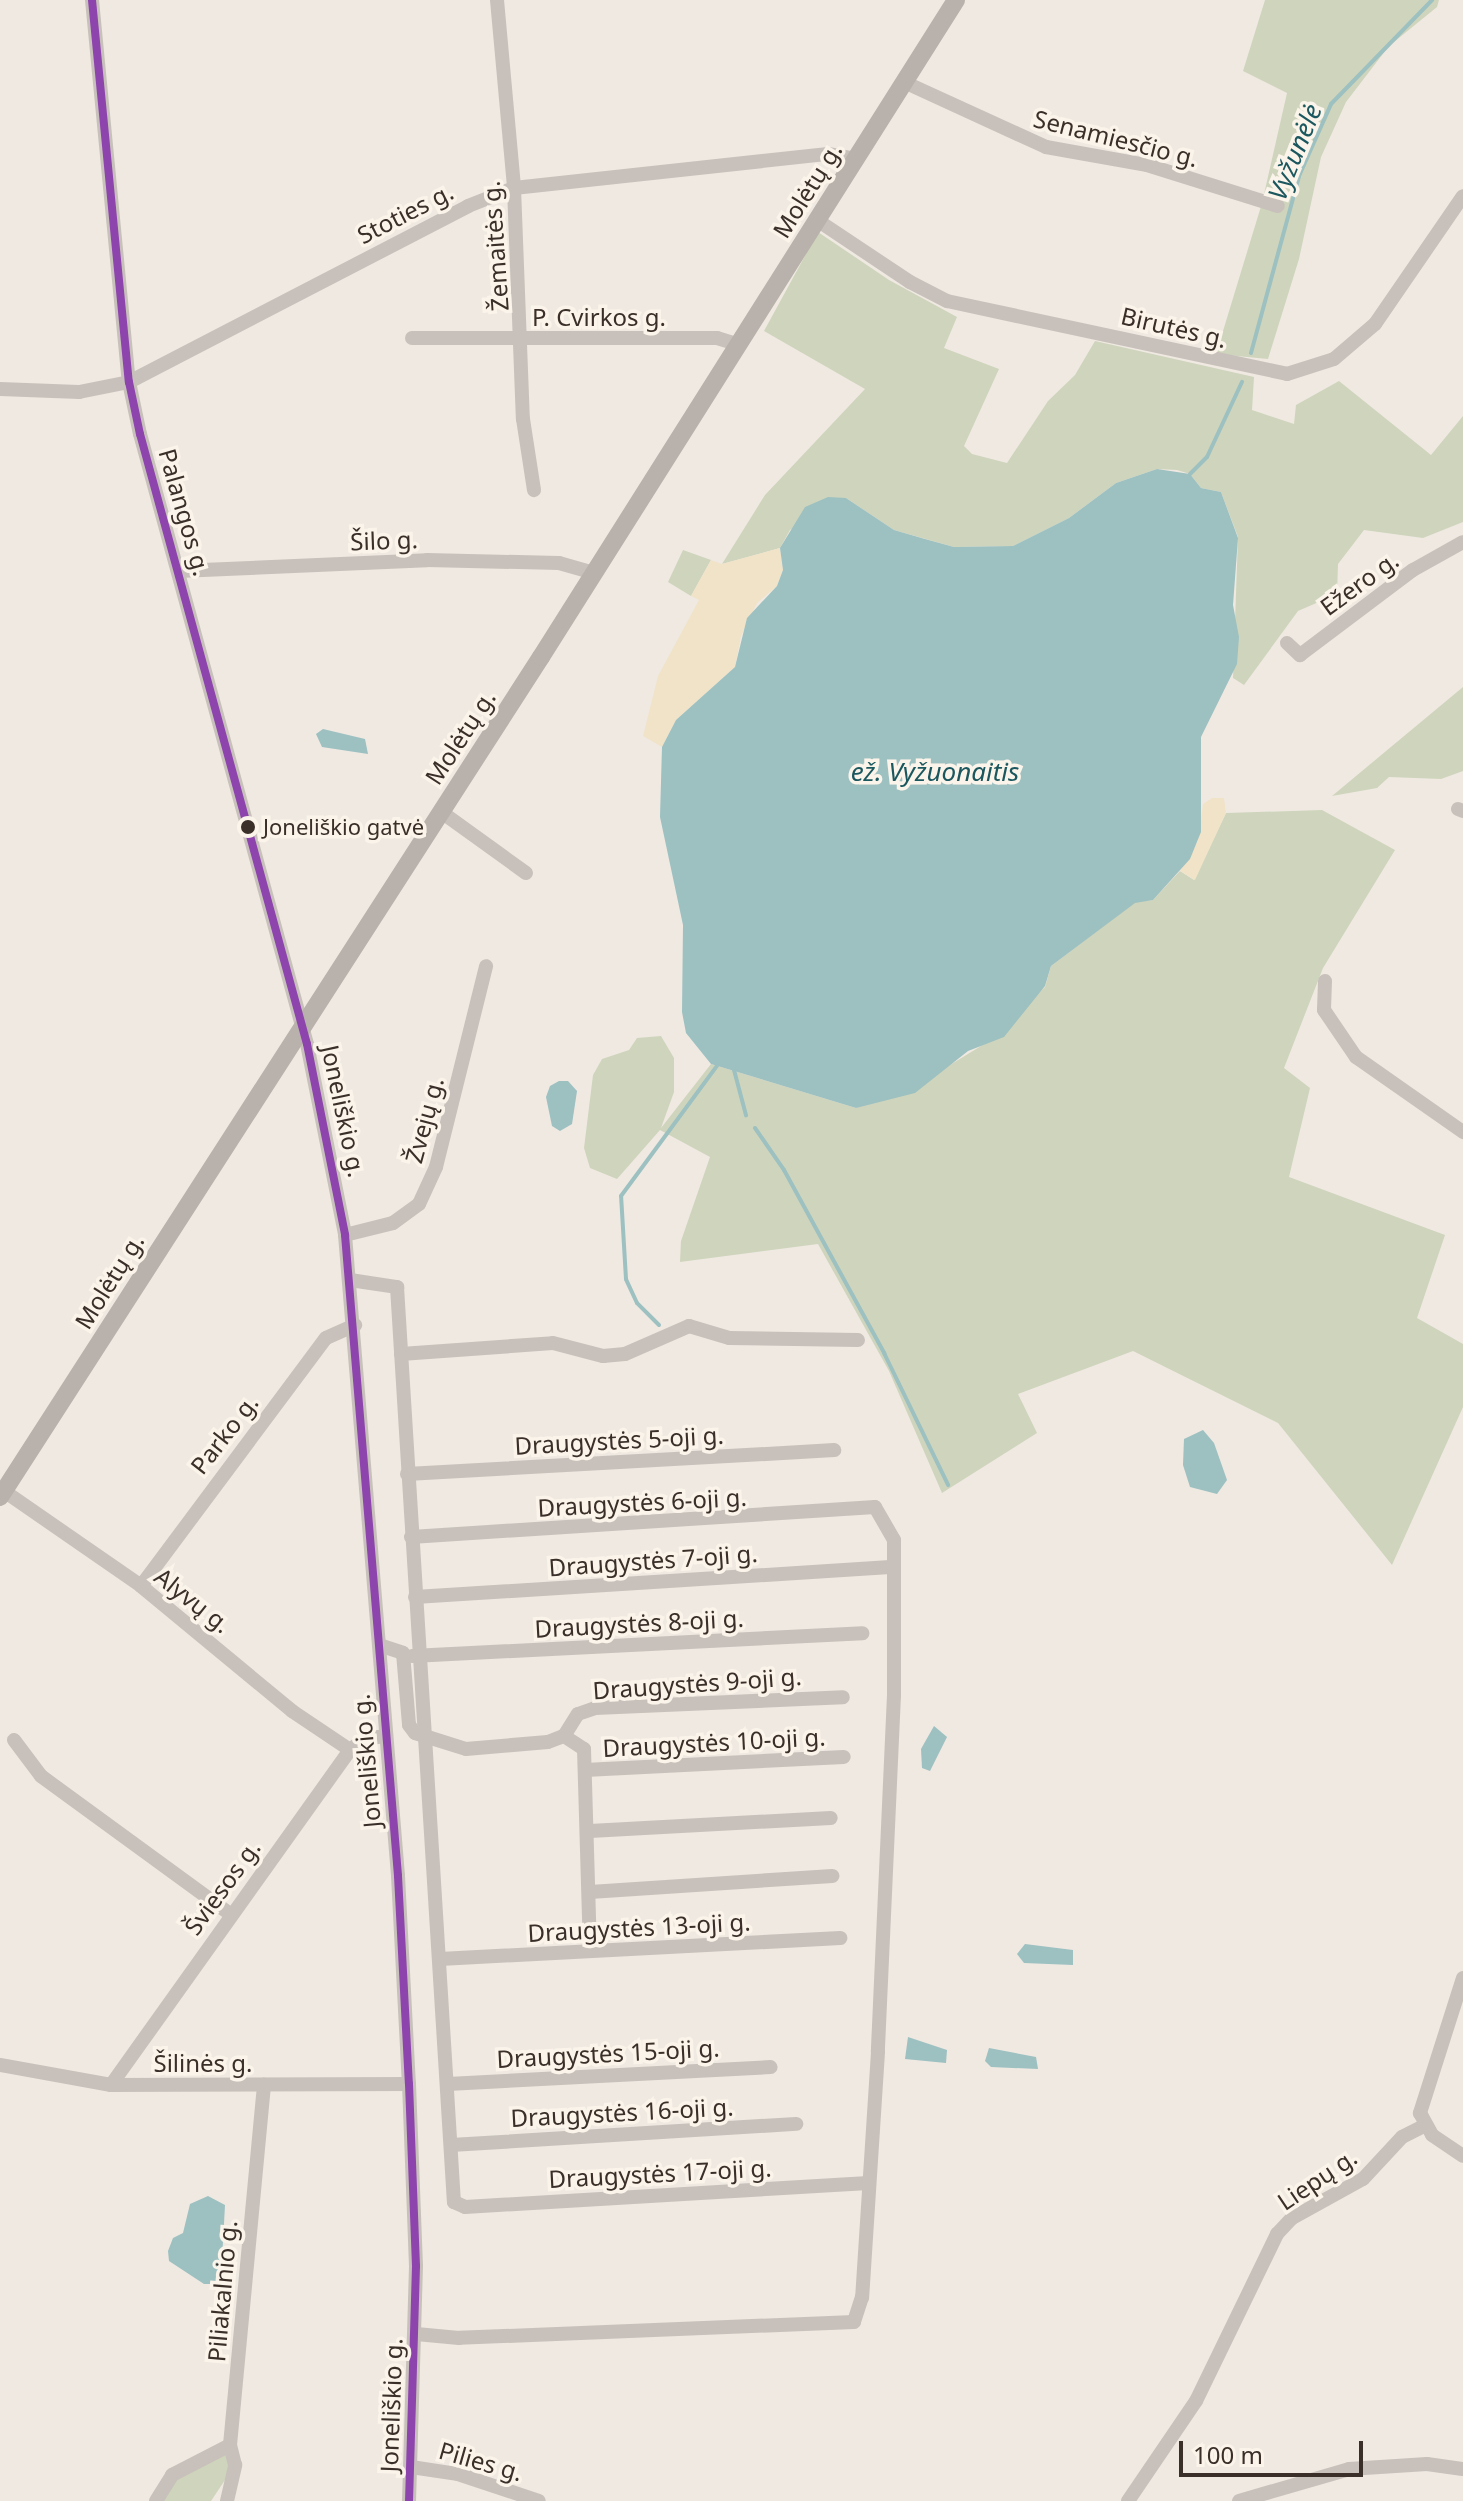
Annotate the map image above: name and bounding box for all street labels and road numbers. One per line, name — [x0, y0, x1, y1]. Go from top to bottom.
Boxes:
street label: Senamiesčio g. — [1031, 104, 1201, 172]
street label: Molėtų g. — [766, 137, 848, 243]
street label: Stoties g. — [352, 177, 458, 249]
street label: Žemaitės g. — [476, 180, 514, 312]
street label: Birutės g. — [1118, 301, 1230, 353]
street label: P. Cvirkos g. — [532, 303, 666, 331]
street label: Palangos g. — [153, 445, 217, 579]
street label: Šilo g. — [350, 524, 418, 556]
street label: Ežero g. — [1314, 545, 1404, 621]
street label: Molėtų g. — [419, 684, 501, 790]
street label: Joneliškio g. — [316, 1042, 372, 1180]
street label: Žvejų g. — [399, 1074, 449, 1166]
street label: Molėtų g. — [68, 1228, 150, 1334]
street label: Parko g. — [184, 1389, 264, 1479]
street label: Draugystės 5-oji g. — [514, 1420, 724, 1460]
street label: Draugystės 6-oji g. — [537, 1482, 747, 1522]
street label: Draugystės 7-oji g. — [548, 1538, 758, 1582]
street label: Alyvų g. — [149, 1561, 237, 1639]
street label: Draugystės 8-oji g. — [534, 1603, 744, 1643]
street label: Draugystės 9-oji g. — [592, 1661, 802, 1705]
street label: Joneliškio g. — [346, 1693, 386, 1829]
street label: Draugystės 10-oji g. — [602, 1722, 826, 1762]
street label: Šviesos g. — [178, 1834, 266, 1940]
street label: Draugystės 13-oji g. — [527, 1907, 751, 1947]
street label: Draugystės 15-oji g. — [496, 2033, 720, 2073]
street label: Šilinės g. — [153, 2049, 253, 2077]
street label: Draugystės 16-oji g. — [510, 2092, 734, 2132]
street label: Liepų g. — [1272, 2142, 1362, 2216]
street label: Draugystės 17-oji g. — [548, 2153, 772, 2193]
street label: Piliakalnio g. — [201, 2219, 243, 2363]
street label: Joneliškio g. — [374, 2337, 408, 2473]
street label: Pilies g. — [436, 2435, 526, 2487]

